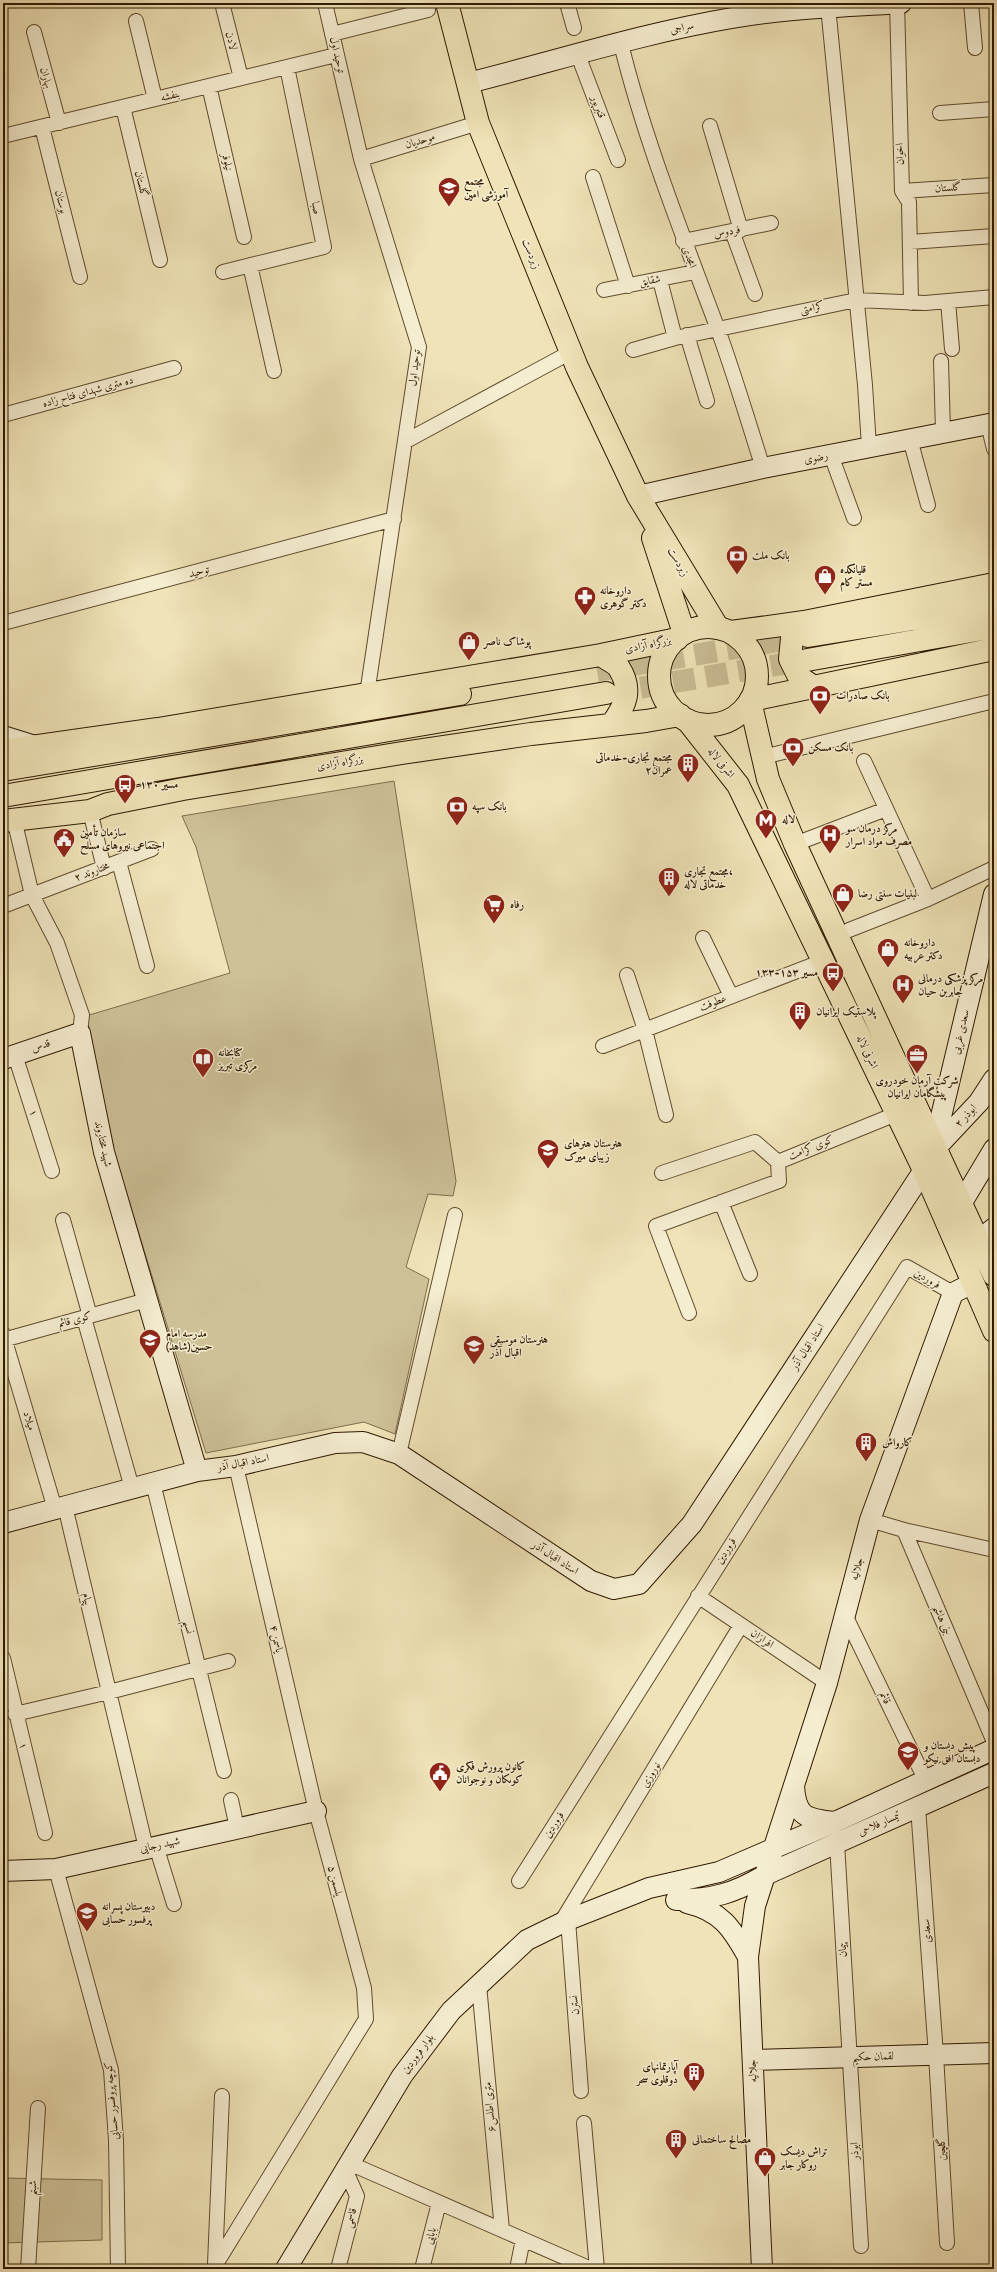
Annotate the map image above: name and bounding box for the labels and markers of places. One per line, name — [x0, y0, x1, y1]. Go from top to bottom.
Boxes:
school or university icon: مجتمع آموزشی امین — [436, 175, 462, 208]
place label: مجتمع آموزشی امین — [464, 175, 510, 202]
bank icon: بانک ملت — [724, 543, 750, 576]
place label: بانک ملت — [752, 549, 790, 563]
shop icon: قلیانکده مستر کام — [812, 563, 838, 596]
place label: قلیانکده مستر کام — [840, 563, 872, 592]
pharmacy icon: داروخانه دکتر گوهری — [572, 584, 598, 617]
place label: داروخانه دکتر گوهری — [600, 584, 647, 611]
shop icon: پوشاک ناصر — [456, 629, 482, 662]
place label: پوشاک ناصر — [482, 635, 532, 650]
bank icon: بانک صادرات — [807, 683, 833, 716]
place label: بانک صادرات — [836, 689, 890, 703]
bank icon: بانک مسکن — [780, 735, 806, 768]
place label: بانک مسکن — [808, 741, 853, 755]
place label: مجتمع تجاری-خدماتی عمران۲ — [595, 751, 672, 778]
building icon: مجتمع تجاری-خدماتی عمران۲ — [675, 751, 701, 784]
bus stop icon: مسیر ۱۳۰ — [112, 772, 138, 805]
place label: مسیر ۱۳۰ — [140, 778, 178, 792]
bank icon: بانک سپه — [444, 794, 470, 827]
place label: بانک سپه — [472, 800, 507, 814]
metro station icon: لاله — [753, 807, 779, 840]
place label: لاله — [782, 813, 796, 827]
hospital icon: مرکز درمان سو مصرف مواد اسرار — [817, 822, 843, 855]
place label: مرکز درمان سو مصرف مواد اسرار — [844, 822, 912, 849]
place label: سازمان تأمین اجتماعی نیروهای مسلح — [80, 824, 165, 855]
public building icon: سازمان تأمین اجتماعی نیروهای مسلح — [51, 826, 77, 859]
building icon: مجتمع تجاری، خدماتی لاله — [656, 865, 682, 898]
place label: مجتمع تجاری، خدماتی لاله — [684, 865, 733, 892]
shop icon: لبنیات سنتی رضا — [830, 881, 856, 914]
place label: لبنیات سنتی رضا — [858, 887, 917, 902]
supermarket icon: رفاه — [481, 892, 507, 925]
place label: رفاه — [510, 898, 525, 912]
shop icon: داروخانه دکتر عربیه — [875, 936, 901, 969]
place label: داروخانه دکتر عربیه — [904, 936, 943, 964]
bus stop icon: مسیر ۱۵۳-۱۳۳ — [820, 960, 846, 993]
place label: مسیر ۱۵۳-۱۳۳ — [755, 966, 818, 980]
hospital icon: مرکز پزشکی درمانی جابربن حیان — [890, 972, 916, 1005]
place label: مرکز پزشکی درمانی جابربن حیان — [917, 972, 983, 999]
building icon: پلاستیک ایرانیان — [787, 999, 813, 1032]
place label: پلاستیک ایرانیان — [816, 1005, 877, 1020]
office icon: شرکت آرمان خودروی پیشگامان ایرانیان — [904, 1042, 930, 1075]
library icon: کتابخانه مرکزى تبریز — [190, 1046, 216, 1079]
place label: کتابخانه مرکزى تبریز — [217, 1046, 257, 1074]
place label: شرکت آرمان خودروی پیشگامان ایرانیان — [875, 1073, 959, 1101]
school or university icon: هنرستان هنرهای زیبای میرک — [535, 1137, 561, 1170]
place label: هنرستان هنرهای زیبای میرک — [564, 1137, 622, 1164]
school or university icon: مدرسه امام حسین(شاهد) — [137, 1327, 163, 1360]
place label: مدرسه امام حسین(شاهد) — [166, 1327, 212, 1354]
school or university icon: هنرستان موسیقی اقبال آذر — [461, 1333, 487, 1366]
place label: هنرستان موسیقی اقبال آذر — [488, 1333, 548, 1360]
building icon: کارواش — [853, 1430, 879, 1463]
place label: کارواش — [882, 1436, 913, 1450]
school or university icon: پیش دبستان و دبستان افق نیکو — [895, 1739, 921, 1772]
place label: پیش دبستان و دبستان افق نیکو — [923, 1739, 981, 1766]
public building icon: کانون پرورش فکرى کوىکان و نوجوانان — [427, 1760, 453, 1793]
place label: کانون پرورش فکرى کوىکان و نوجوانان — [456, 1760, 525, 1787]
school or university icon: دبیرستان پسرانه پرفسور حسابی — [74, 1900, 100, 1933]
place label: دبیرستان پسرانه پرفسور حسابی — [101, 1900, 156, 1928]
place label: آپارتمانهای دوقلوی سحر — [636, 2059, 680, 2087]
building icon: آپارتمانهای دوقلوی سحر — [681, 2060, 707, 2093]
building icon: مصالح ساختمانی — [663, 2127, 689, 2160]
place label: مصالح ساختمانی — [691, 2133, 751, 2150]
shop icon: تراش دیسک روکار جابر — [752, 2145, 778, 2178]
place label: تراش دیسک روکار جابر — [779, 2145, 828, 2172]

